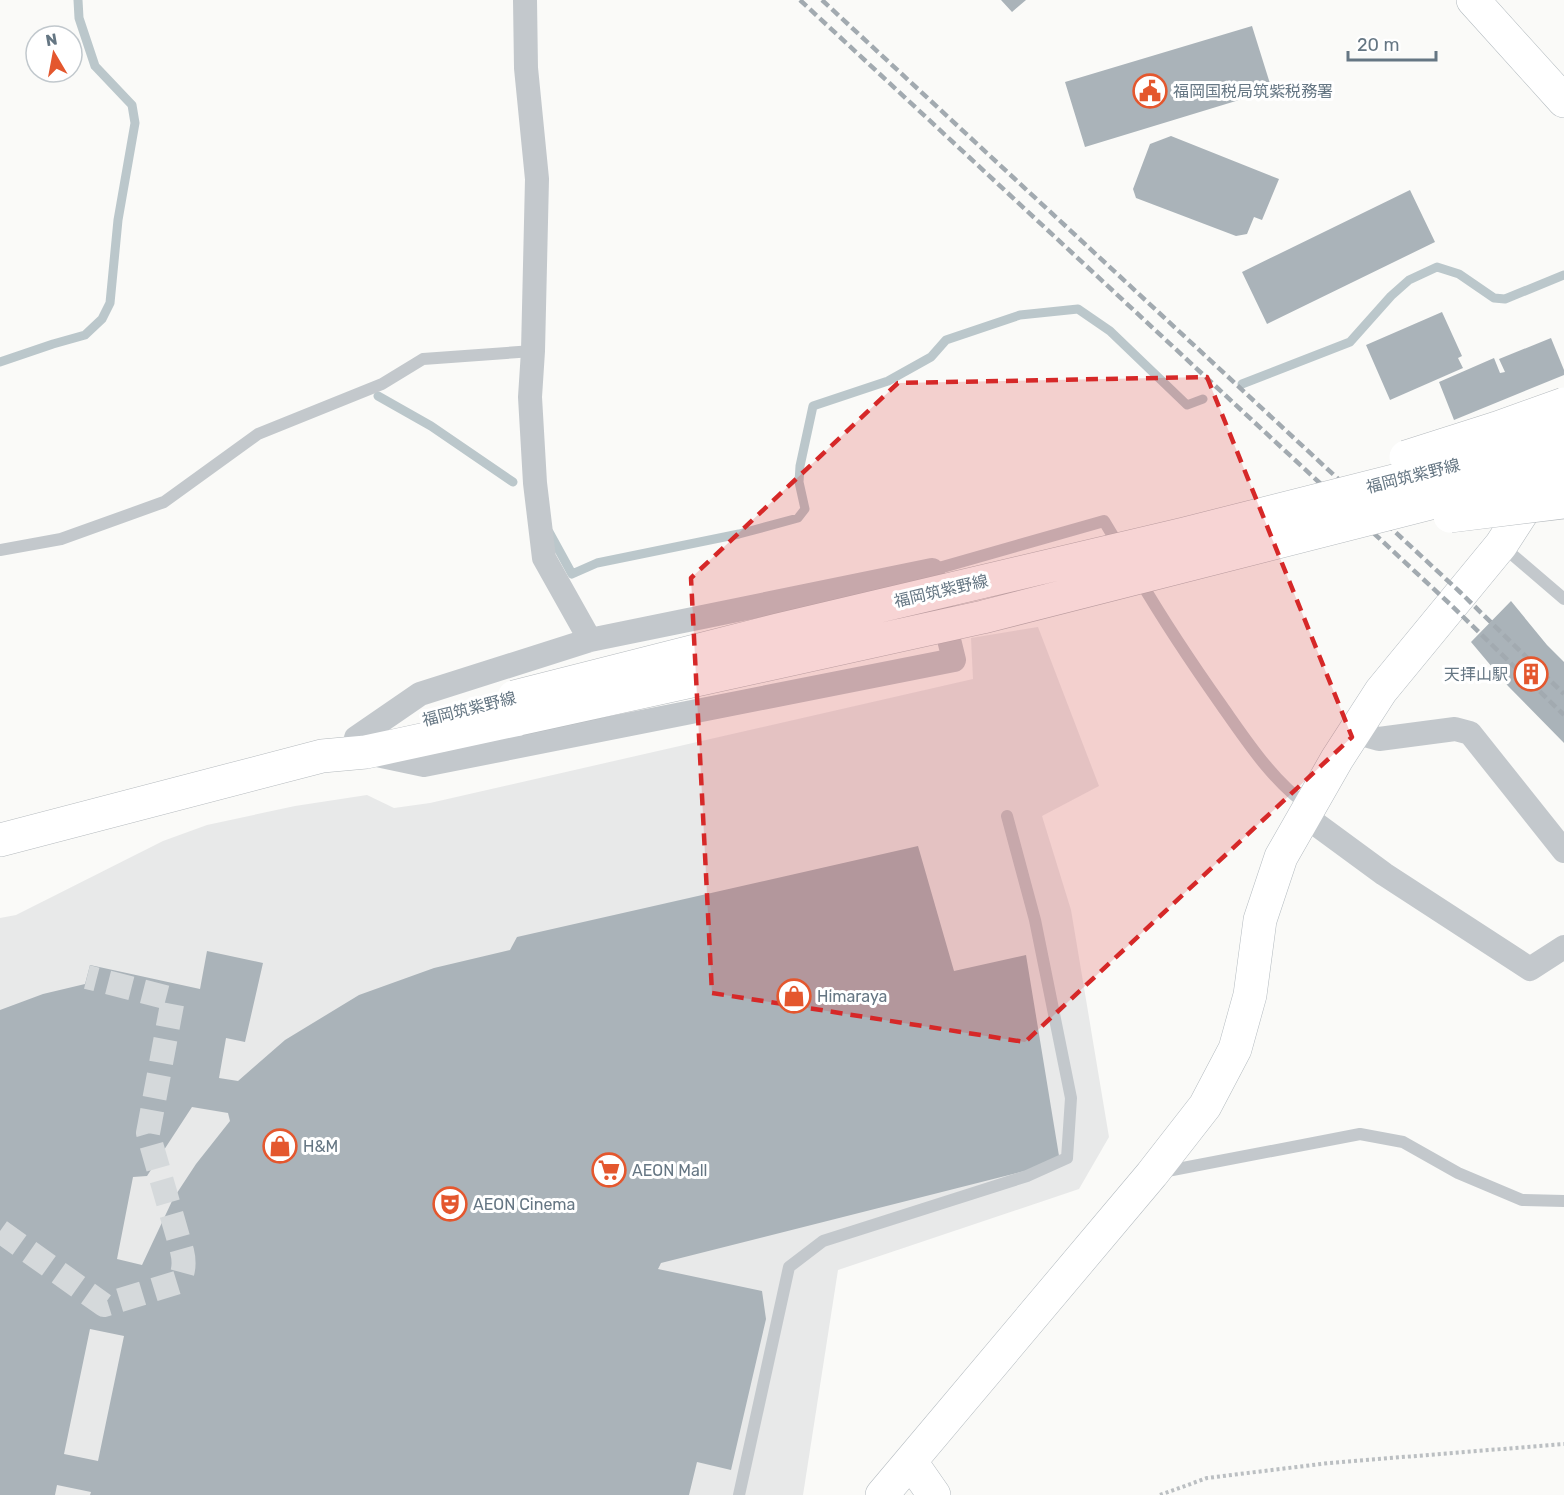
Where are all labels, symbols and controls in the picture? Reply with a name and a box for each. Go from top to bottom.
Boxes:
north arrow [24,24,84,84]
scale bar [1348,24,1436,62]
text: N [44,29,59,50]
text: 20 m [1357,34,1399,56]
public building icon: 福岡国税局筑紫税務署 [1132,73,1168,109]
place label: 福岡国税局筑紫税務署 [1173,82,1333,101]
street label: 福岡筑紫野線 [1364,455,1462,497]
street label: 福岡筑紫野線 [892,571,990,611]
building icon: 天拝山駅 [1513,656,1549,692]
place label: 天拝山駅 [1444,665,1508,684]
street label: 福岡筑紫野線 [420,688,518,730]
shop icon: Himaraya [776,978,812,1014]
place label: Himaraya [817,987,887,1006]
shop icon: H&M [262,1128,298,1164]
place label: H&M [303,1137,338,1156]
supermarket icon: AEON Mall [591,1152,627,1188]
place label: AEON Mall [632,1161,708,1180]
theatre icon: AEON Cinema [432,1186,468,1222]
place label: AEON Cinema [473,1195,575,1214]

